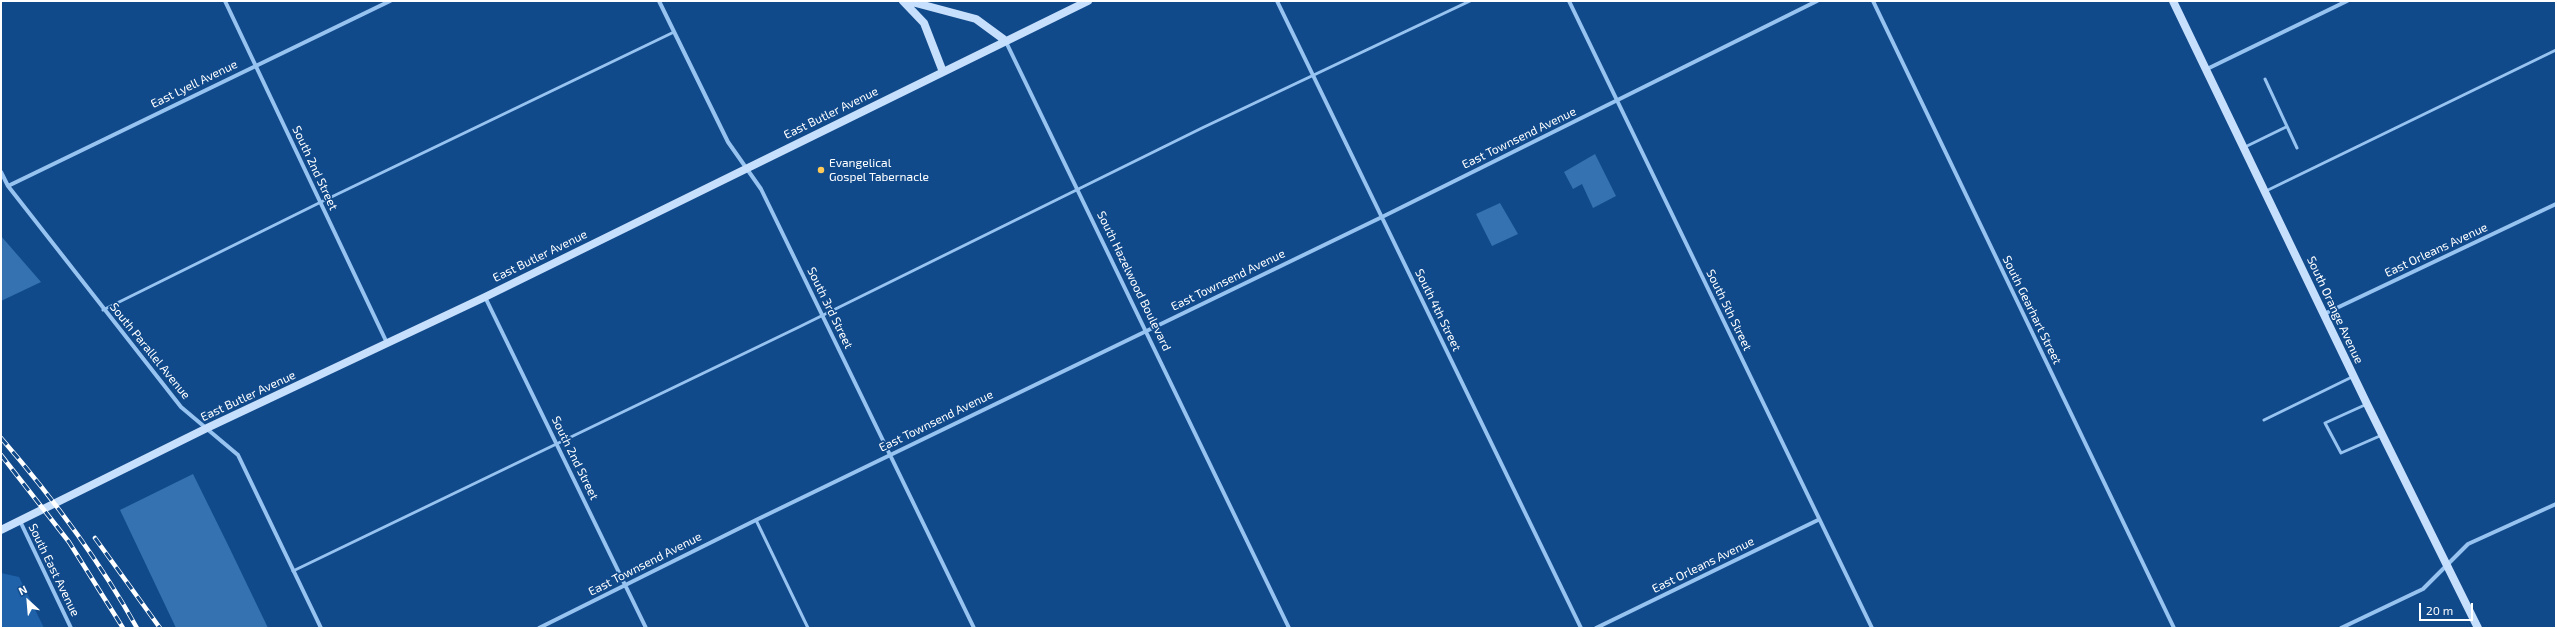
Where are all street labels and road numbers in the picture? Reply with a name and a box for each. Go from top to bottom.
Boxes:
street label: East Lyell Avenue [148,57,240,111]
street label: East Butler Avenue [781,84,881,142]
street label: East Townsend Avenue [1460,104,1578,172]
street label: South 2nd Street [289,124,341,212]
street label: South Hazelwood Boulevard [1094,209,1174,353]
street label: East Orleans Avenue [2382,220,2490,280]
street label: East Butler Avenue [490,227,590,285]
street label: East Townsend Avenue [1169,246,1287,314]
street label: South Gearhart Street [1999,253,2065,367]
street label: South Orange Avenue [2304,254,2366,366]
street label: South 3rd Street [804,265,856,351]
street label: South 4th Street [1412,267,1464,353]
street label: South 5th Street [1703,267,1755,353]
street label: South Parallel Avenue [107,300,193,402]
street label: East Butler Avenue [198,368,298,424]
street label: East Townsend Avenue [877,387,995,455]
street label: South 2nd Street [549,414,601,502]
street label: South East Avenue [25,521,83,619]
street label: East Townsend Avenue [586,529,704,599]
street label: East Orleans Avenue [1649,534,1757,596]

